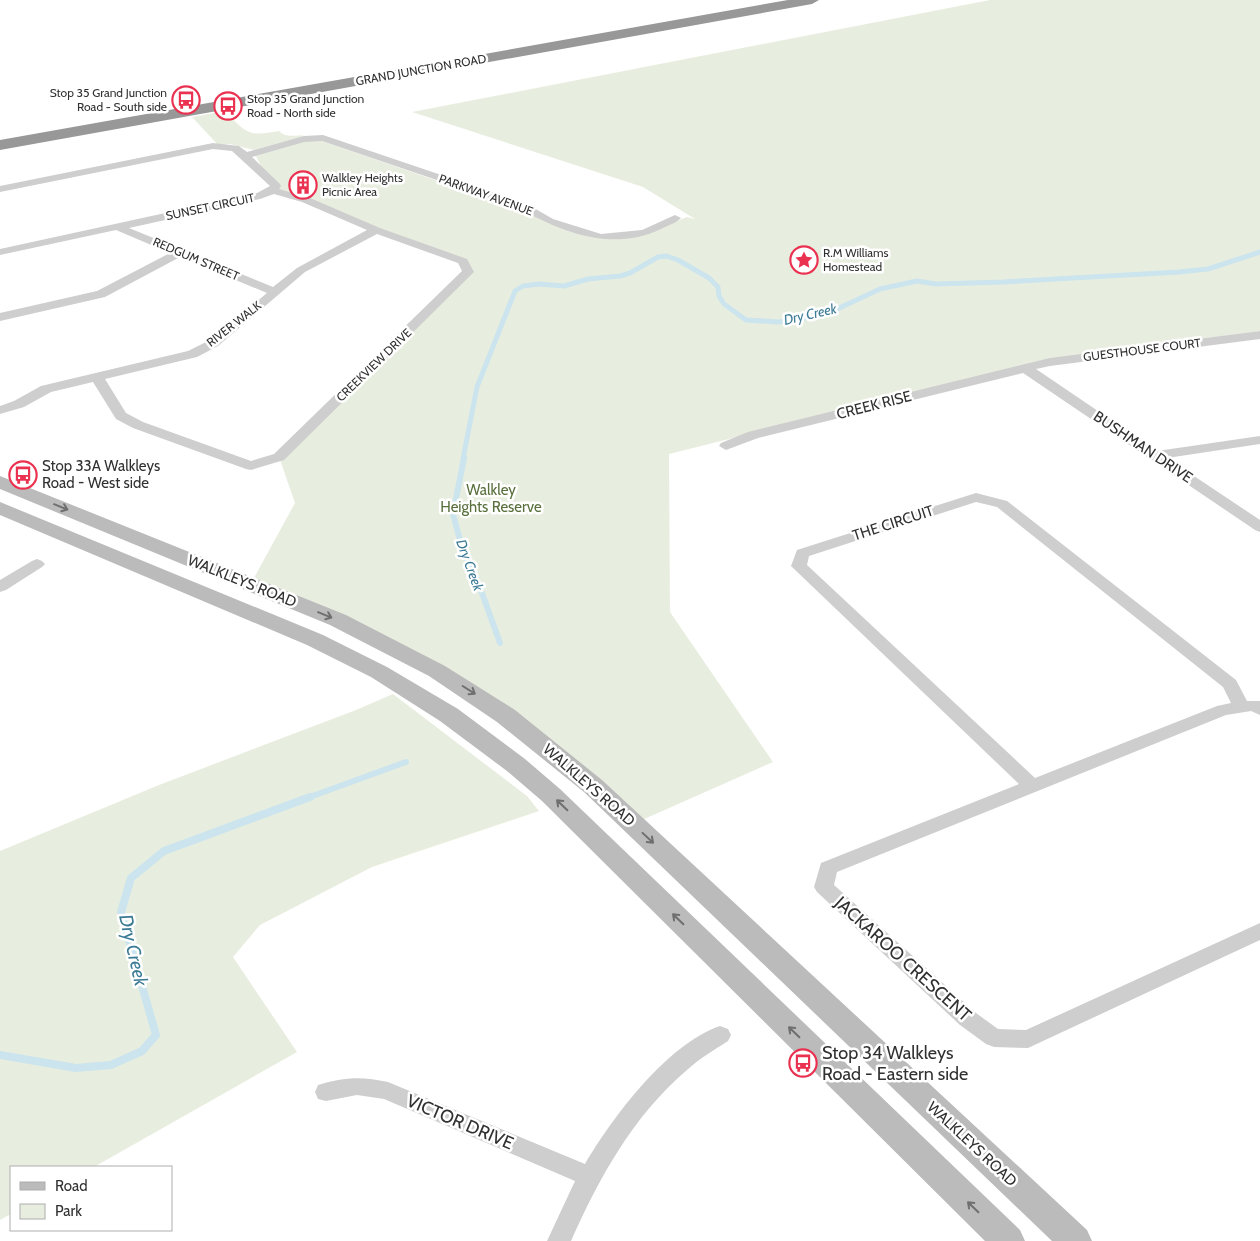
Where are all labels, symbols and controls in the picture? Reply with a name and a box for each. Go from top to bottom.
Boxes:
street label: GRAND JUNCTION ROAD [354,51,488,88]
place label: Stop 35 Grand Junction Road - South side [50,85,167,114]
bus stop icon: Stop 35 Grand Junction Road - South side [171,85,201,115]
bus stop icon: Stop 35 Grand Junction Road - North side [213,91,243,121]
place label: Stop 35 Grand Junction Road - North side [247,91,365,120]
building icon: Walkley Heights Picnic Area [288,170,318,200]
place label: Walkley Heights Picnic Area [322,170,403,199]
street label: PARKWAY AVENUE [437,170,536,219]
street label: SUNSET CIRCUIT [164,190,256,223]
street label: REDGUM STREET [151,234,242,284]
place icon: R.M Williams Homestead [789,245,819,275]
place label: R.M Williams Homestead [823,245,889,274]
street label: RIVER WALK [203,297,264,350]
water label: Dry Creek [782,299,839,329]
street label: CREEKVIEW DRIVE [333,325,415,404]
street label: GUESTHOUSE COURT [1082,335,1202,364]
street label: CREEK RISE [835,387,913,423]
street label: BUSHMAN DRIVE [1090,407,1196,487]
place label: Stop 33A Walkleys Road - West side [42,457,160,492]
bus stop icon: Stop 33A Walkleys Road - West side [8,460,38,490]
park label: Walkley Heights Reserve [440,481,542,516]
street label: THE CIRCUIT [850,501,936,545]
one-way arrow [53,503,68,512]
water label: Dry Creek [452,537,488,594]
street label: WALKLEYS ROAD [185,551,299,611]
one-way arrow [317,611,332,620]
one-way arrow [461,686,475,696]
street label: WALKLEYS ROAD [539,740,639,830]
one-way arrow [555,799,568,811]
one-way arrow [642,832,654,844]
street label: JACKAROO CRESCENT [829,891,976,1026]
water label: Dry Creek [114,912,153,989]
one-way arrow [672,913,684,925]
one-way arrow [788,1026,801,1038]
place label: Stop 34 Walkleys Road - Eastern side [822,1042,968,1085]
bus stop icon: Stop 34 Walkleys Road - Eastern side [788,1048,818,1078]
street label: VICTOR DRIVE [403,1090,517,1154]
street label: WALKLEYS ROAD [923,1098,1021,1190]
legend [10,1166,172,1231]
text: Road [55,1177,88,1195]
one-way arrow [967,1201,979,1213]
text: Park [55,1202,82,1220]

